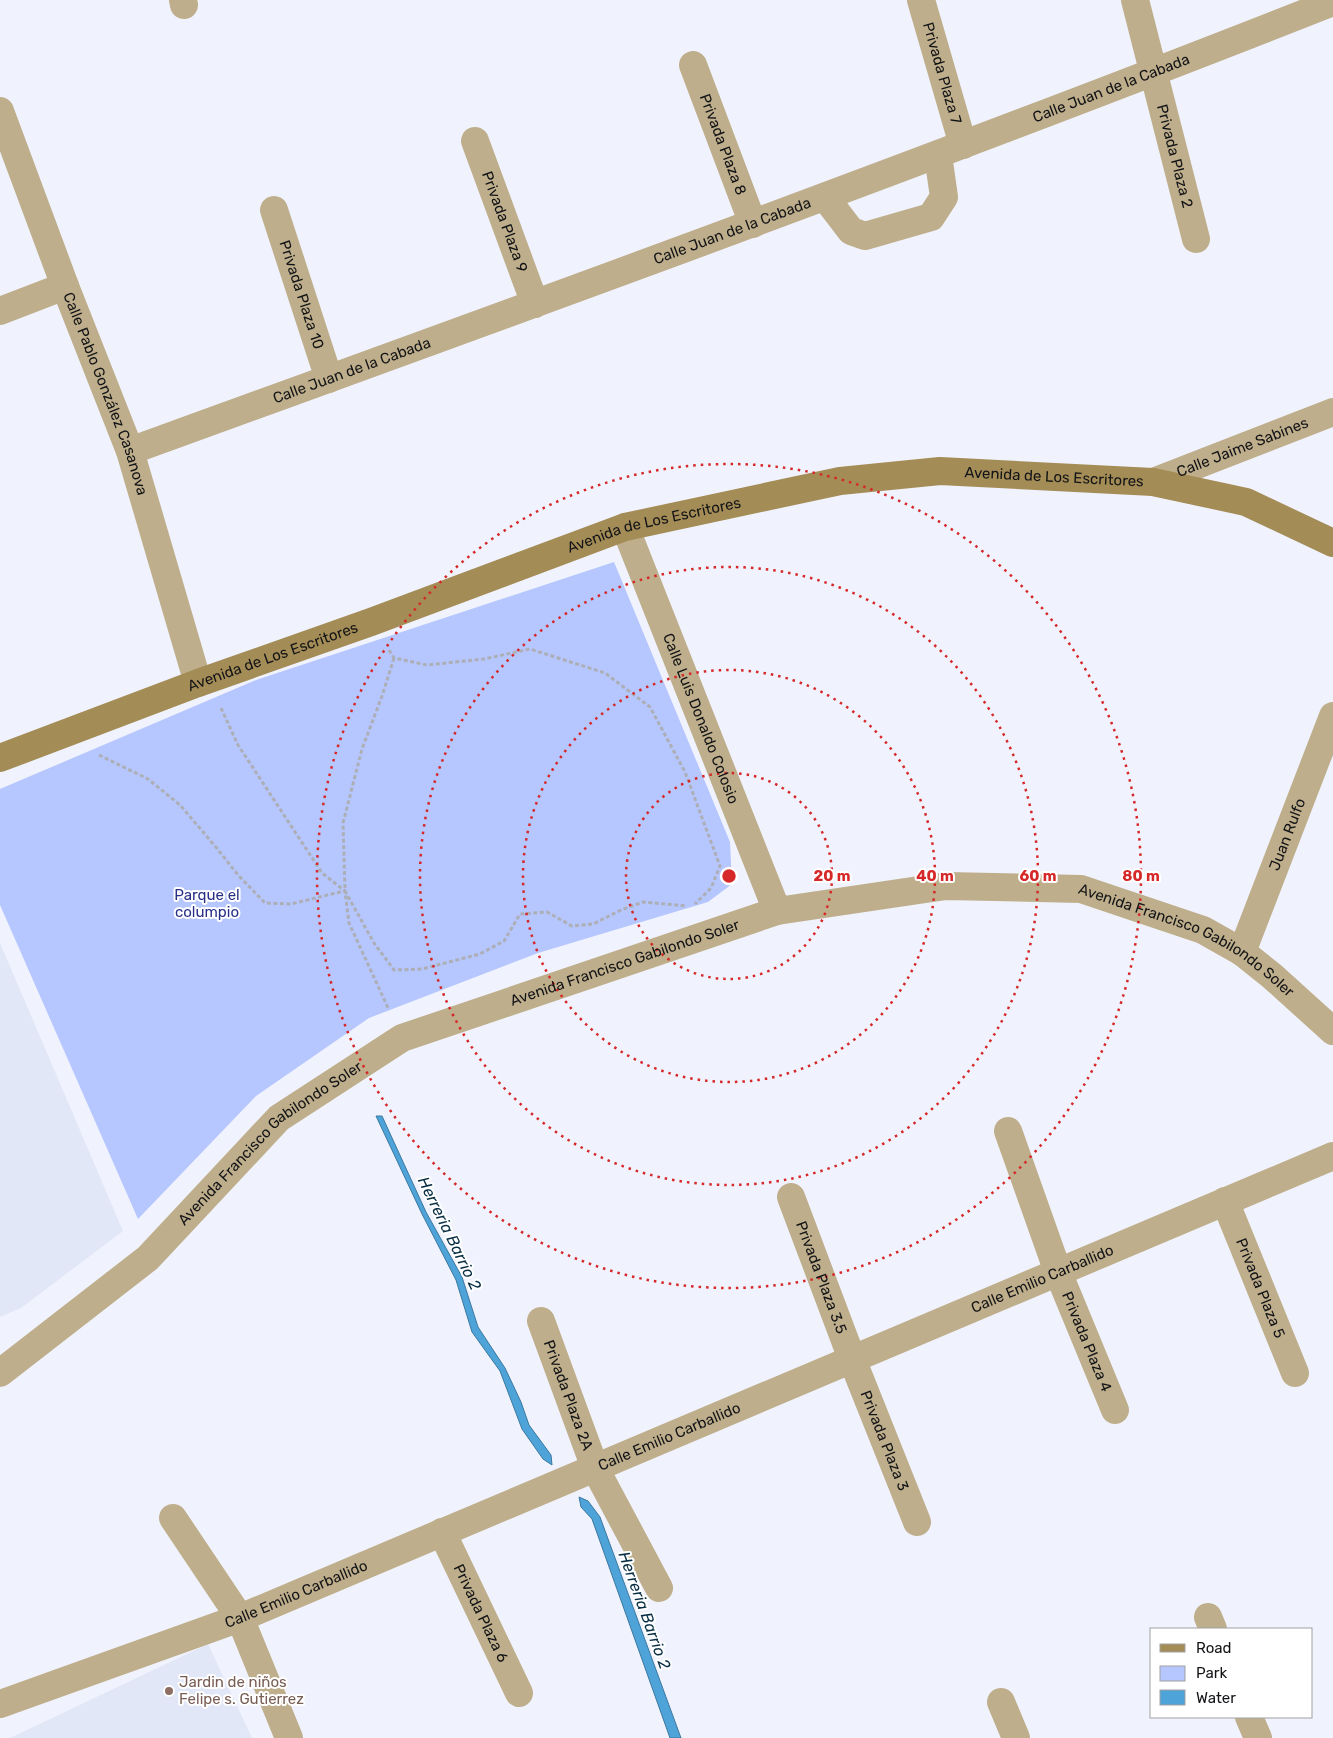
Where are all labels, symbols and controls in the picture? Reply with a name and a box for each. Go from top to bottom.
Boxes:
street label: Privada Plaza 7 [919,20,965,126]
street label: Calle Juan de la Cabada [1030,50,1192,126]
street label: Privada Plaza 8 [696,91,750,198]
street label: Privada Plaza 2 [1153,102,1197,210]
street label: Privada Plaza 9 [478,169,532,275]
street label: Calle Juan de la Cabada [651,194,813,268]
street label: Privada Plaza 10 [275,238,328,351]
street label: Calle Pablo González Casanova [59,290,152,497]
street label: Calle Juan de la Cabada [270,333,433,407]
street label: Calle Jaime Sabines [1174,413,1311,481]
street label: Avenida de Los Escritores [964,463,1145,491]
street label: Avenida de Los Escritores [565,493,743,557]
street label: Avenida de Los Escritores [185,618,361,695]
street label: Calle Luis Donaldo Colosio [659,631,743,806]
street label: Juan Rulfo [1265,796,1309,873]
centre of rings [720,867,738,885]
text: 20 m [814,867,850,885]
text: 40 m [916,867,954,885]
text: 60 m [1020,867,1056,885]
text: 80 m [1122,867,1160,885]
street label: Avenida Francisco Gabilondo Soler [1076,880,1298,1001]
park label: Parque el columpio [174,886,240,921]
street label: Avenida Francisco Gabilondo Soler [508,915,742,1010]
street label: Avenida Francisco Gabilondo Soler [174,1057,366,1229]
water label: Herreria Barrio 2 [414,1174,485,1293]
street label: Privada Plaza 3.5 [792,1219,851,1336]
street label: Privada Plaza 5 [1232,1235,1289,1341]
street label: Calle Emilio Carballido [968,1241,1116,1317]
street label: Privada Plaza 4 [1058,1289,1115,1394]
street label: Privada Plaza 2A [540,1337,597,1453]
street label: Privada Plaza 3 [856,1388,913,1493]
street label: Calle Emilio Carballido [595,1398,743,1475]
water label: Herreria Barrio 2 [614,1549,675,1672]
street label: Calle Emilio Carballido [222,1556,370,1632]
street label: Privada Plaza 6 [450,1561,512,1665]
legend [1150,1628,1313,1718]
text: Road [1196,1639,1232,1657]
text: Park [1196,1664,1227,1682]
place label: Jardin de niños Felipe s. Gutierrez [179,1673,304,1708]
marker: Jardin de niños Felipe s. Gutierrez [163,1685,175,1697]
text: Water [1196,1689,1236,1707]

